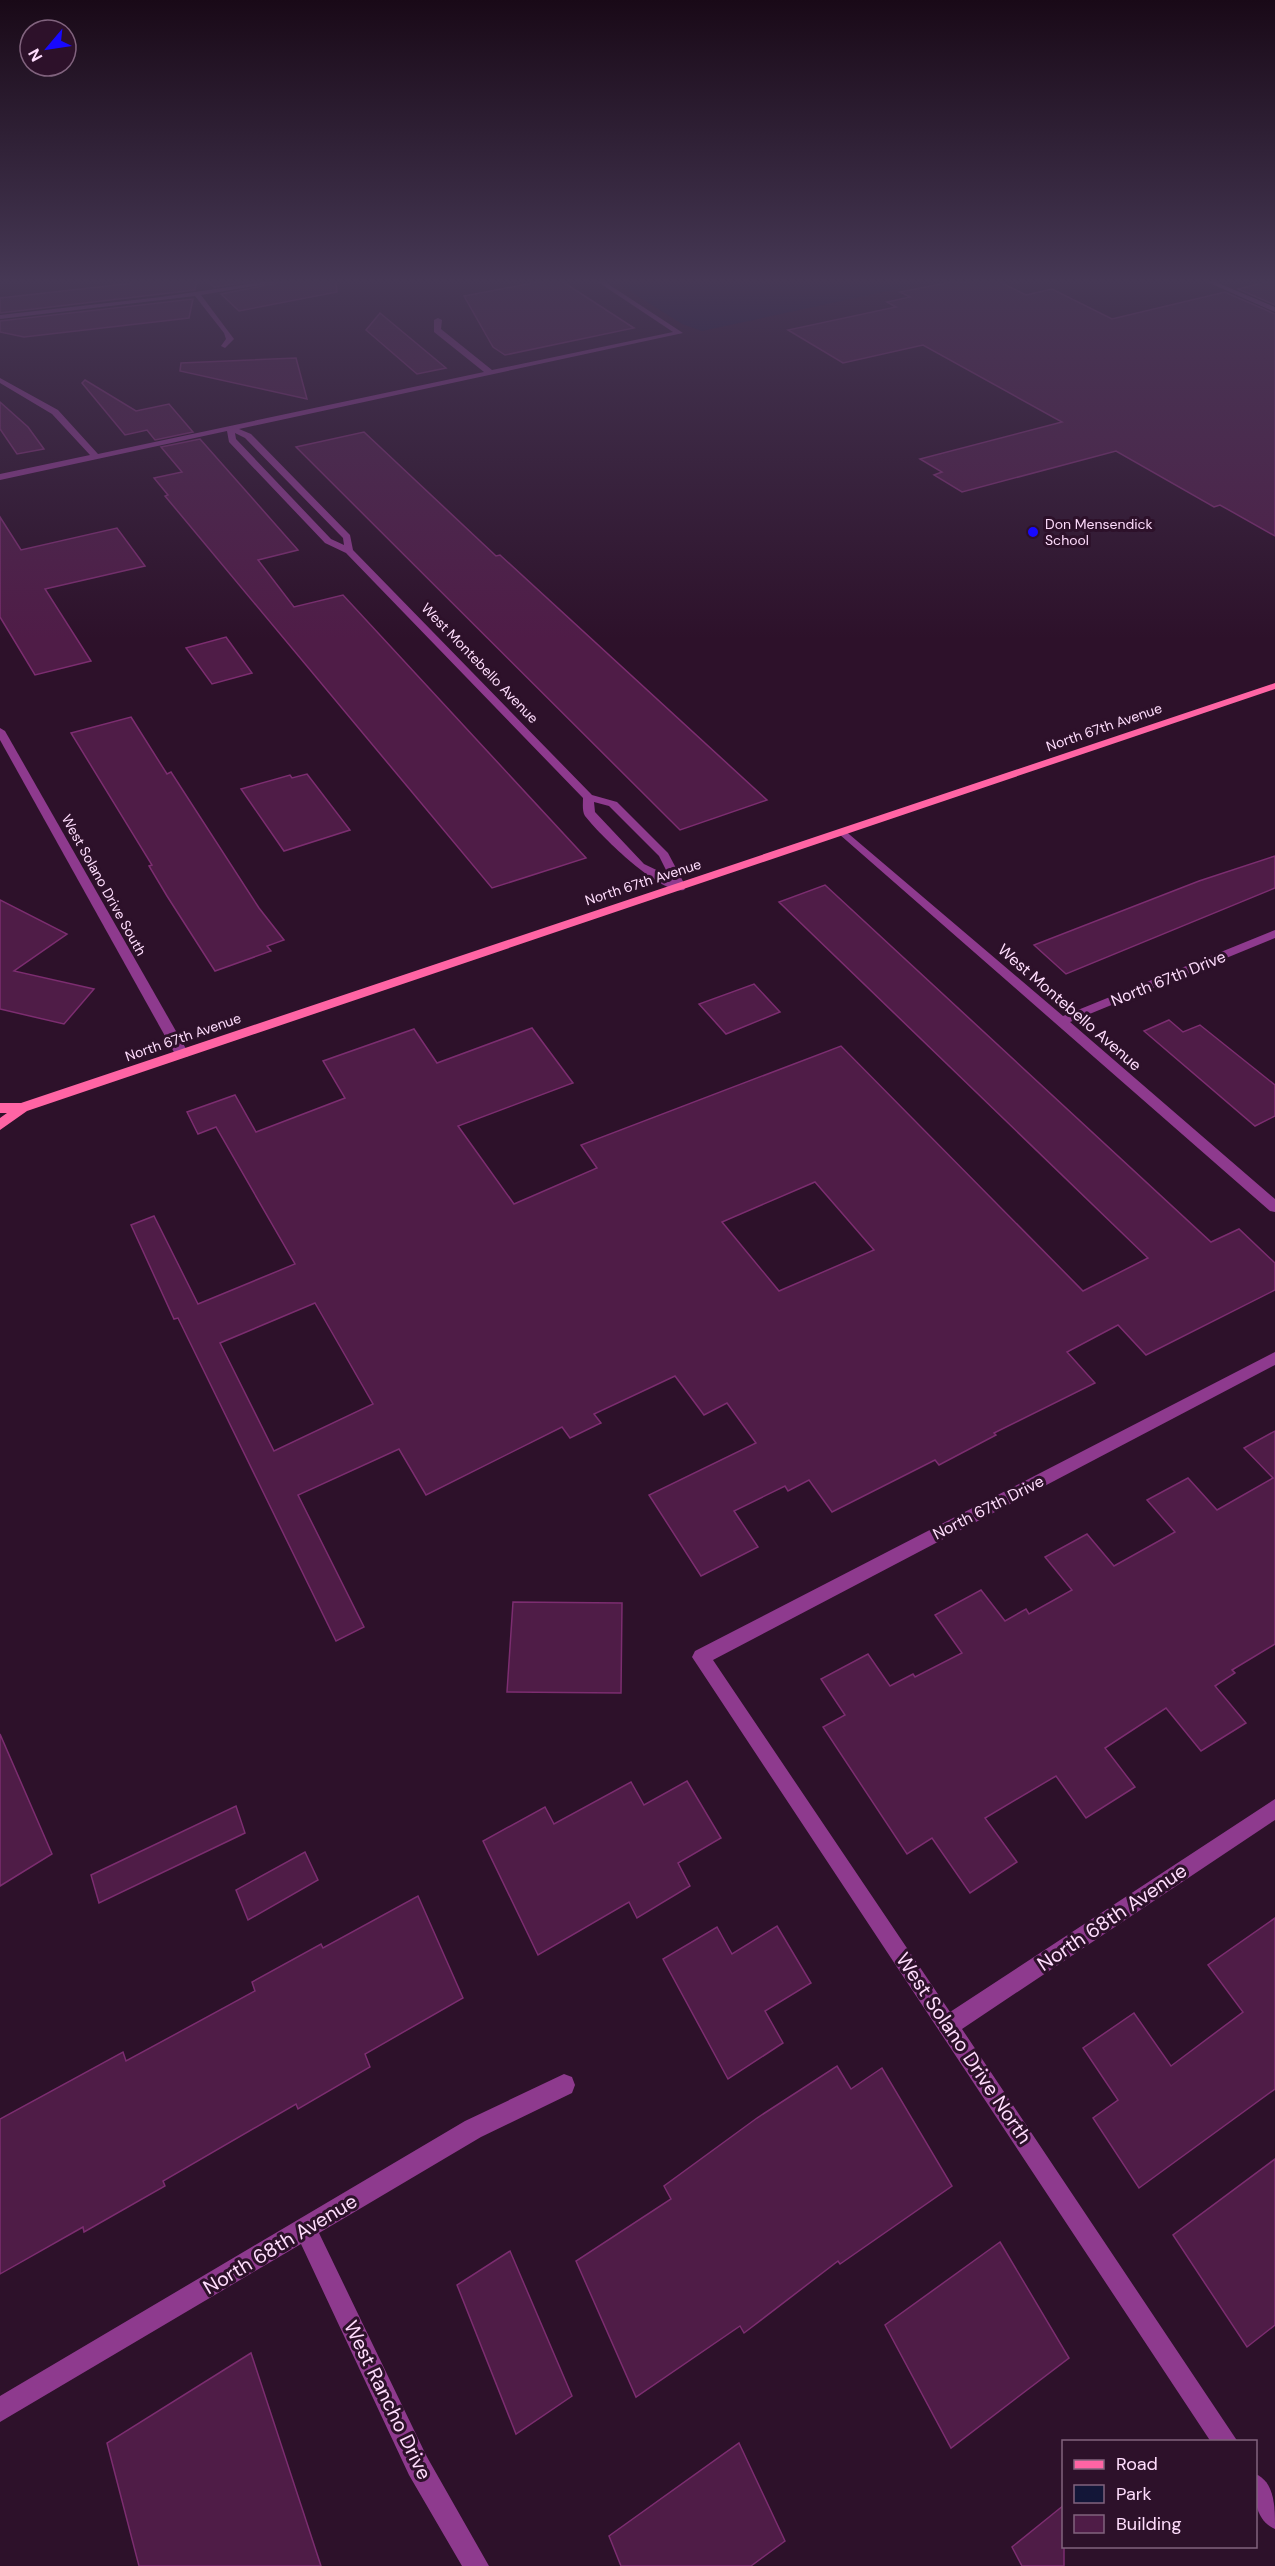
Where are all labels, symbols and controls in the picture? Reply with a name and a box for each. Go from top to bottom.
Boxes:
north arrow [18,18,78,78]
text: N [23,45,47,65]
place label: Don Mensendick School [1045,515,1153,549]
marker: Don Mensendick School [1026,525,1040,539]
street label: West Montebello Avenue [418,599,542,727]
street label: North 67th Avenue [1044,699,1164,755]
street label: West Solano Drive South [58,811,150,959]
street label: North 67th Avenue [583,855,703,909]
street label: West Montebello Avenue [994,939,1146,1076]
street label: North 67th Drive [1108,946,1229,1011]
street label: North 67th Avenue [123,1009,243,1065]
street label: North 67th Drive [929,1470,1047,1544]
street label: North 68th Avenue [1032,1857,1192,1977]
street label: West Solano Drive North [890,1947,1038,2149]
street label: North 68th Avenue [198,2188,362,2300]
street label: West Rancho Drive [338,2316,438,2484]
legend [1062,2440,1257,2548]
text: Road [1116,2452,1158,2476]
text: Park [1116,2482,1152,2506]
text: Building [1116,2512,1181,2536]

